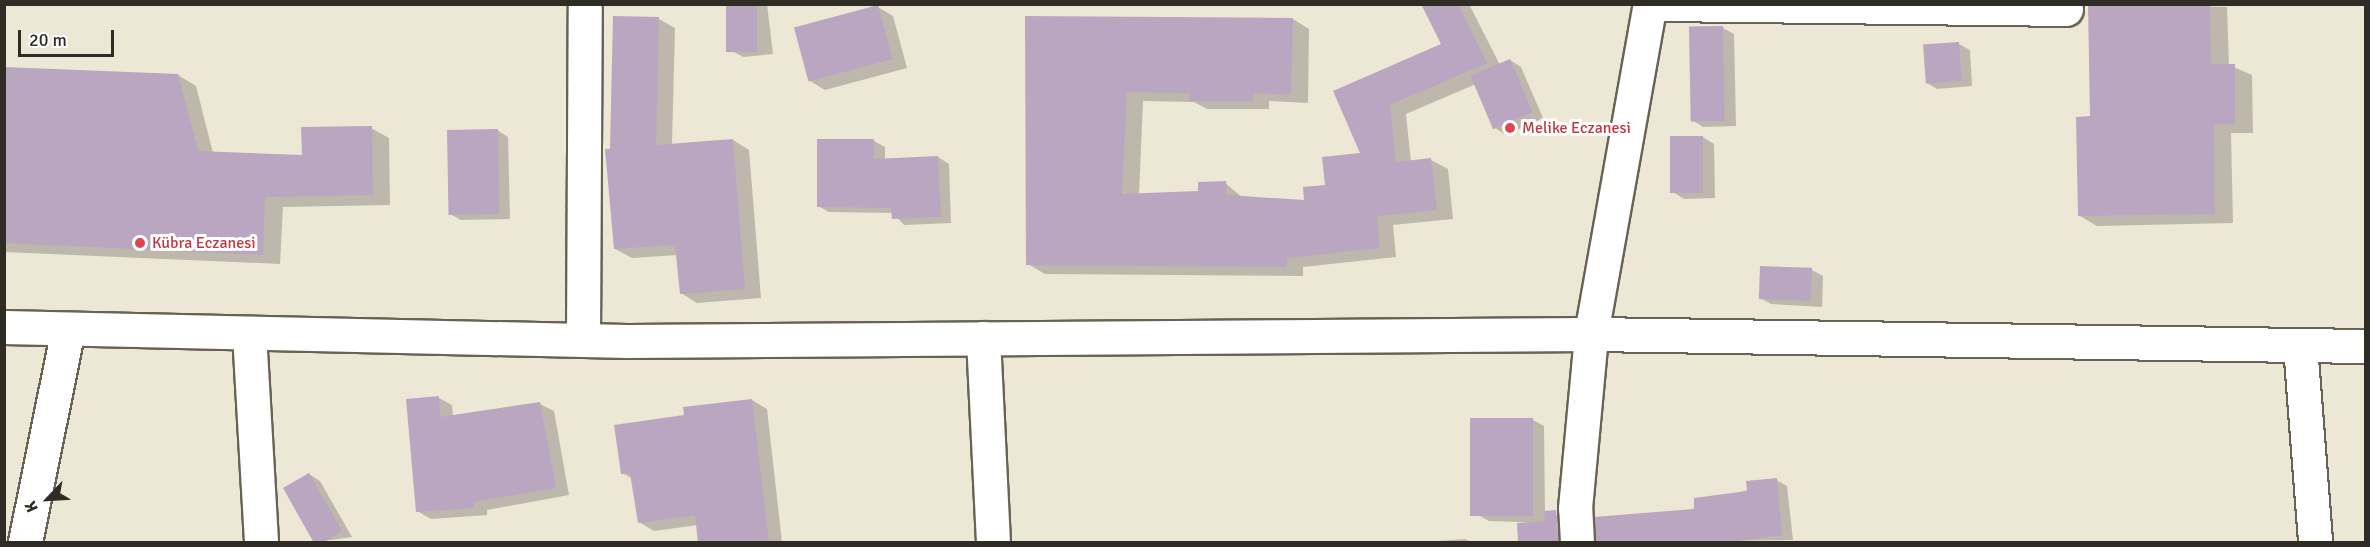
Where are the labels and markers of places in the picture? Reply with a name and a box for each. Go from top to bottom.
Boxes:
place label: Melike Eczanesi [1522,118,1631,138]
marker: Melike Eczanesi [1503,121,1517,135]
place label: Kübra Eczanesi [152,233,256,253]
marker: Kübra Eczanesi [133,236,147,250]

